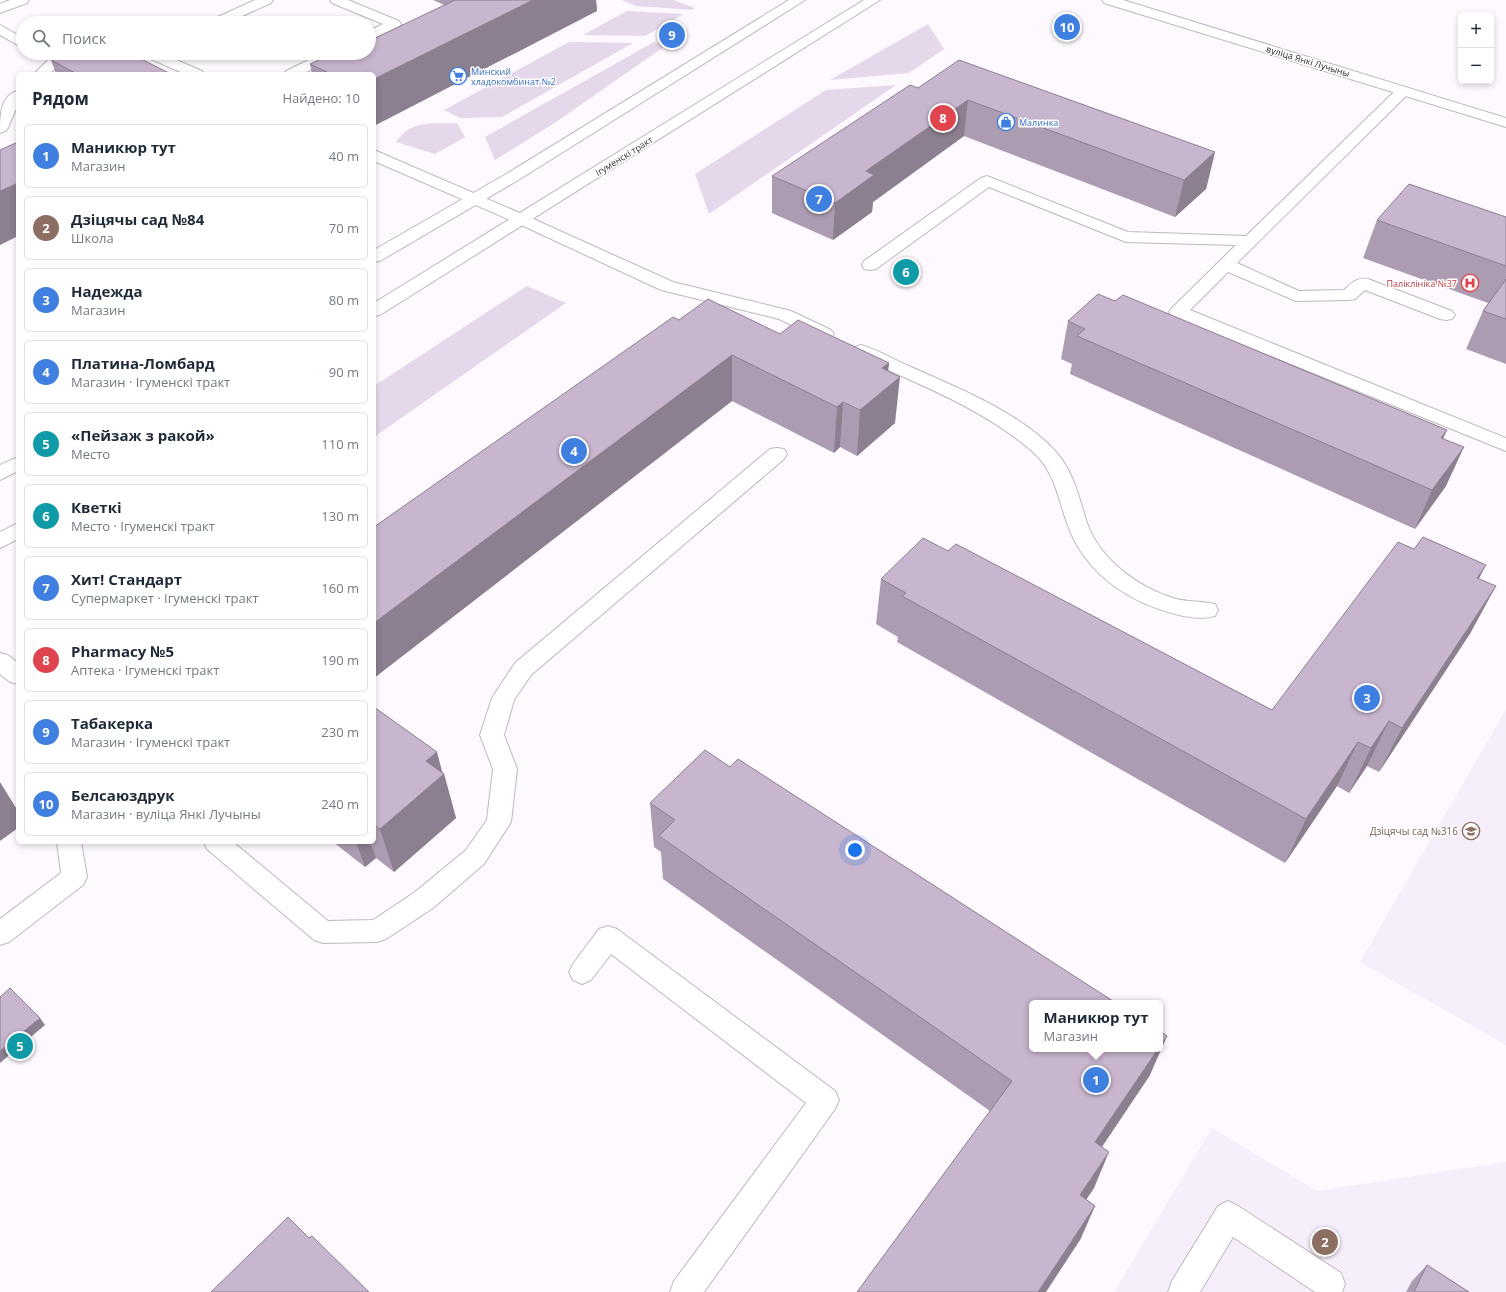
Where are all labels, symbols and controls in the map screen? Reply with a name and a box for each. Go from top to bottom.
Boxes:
pin: 10 [1054,12,1080,42]
map controls [1458,12,1494,84]
button: + [1458,12,1494,48]
search box [16,16,376,60]
pin: 9 [659,20,685,50]
icon: search [30,27,52,49]
text: Поиск [62,28,106,48]
street label: вуліца Янкі Лучыны [1265,42,1351,80]
button: − [1458,48,1494,84]
place label: Минский хладокомбинат №2 [471,65,556,88]
supermarket icon: Минский хладокомбинат №2 [448,66,468,86]
text: Рядом [32,87,89,110]
text: Найдено: 10 [282,89,360,107]
pin: 8 [930,103,956,133]
shop icon: Малинка [996,112,1016,132]
place label: Малинка [1019,116,1058,129]
street label: Ігуменскі тракт [593,133,656,179]
text: Маникюр тут [71,137,176,157]
text: 1 [42,147,50,165]
text: 40 m [329,147,359,165]
text: Магазин [71,157,126,175]
pin: 7 [806,184,832,214]
text: Дзіцячы сад №84 [71,209,204,229]
text: 2 [42,219,50,237]
text: 70 m [329,219,359,237]
text: Школа [71,229,114,247]
pin: 6 [893,257,919,287]
hospital icon: Паліклініка №37 [1460,273,1480,293]
place label: Паліклініка №37 [1387,277,1457,290]
text: Надежда [71,281,142,301]
text: 3 [42,291,50,309]
text: 80 m [329,291,359,309]
text: Магазин [71,301,126,319]
text: Платина-Ломбард [71,353,215,373]
text: 4 [42,363,50,381]
text: 90 m [329,363,359,381]
text: Магазин · Ігуменскі тракт [71,373,230,391]
text: «Пейзаж з ракой» [71,425,215,445]
text: 5 [42,435,50,453]
text: 110 m [321,435,359,453]
pin: 4 [561,436,587,466]
text: Место [71,445,110,463]
text: Кветкі [71,497,122,517]
text: 6 [42,507,50,525]
text: 130 m [321,507,359,525]
text: Место · Ігуменскі тракт [71,517,215,535]
text: Хит! Стандарт [71,569,182,589]
text: 7 [42,579,50,597]
text: 160 m [321,579,359,597]
text: Супермаркет · Ігуменскі тракт [71,589,259,607]
text: Pharmacy №5 [71,641,174,661]
text: 8 [42,651,50,669]
text: 190 m [321,651,359,669]
text: Аптека · Ігуменскі тракт [71,661,219,679]
pin: 3 [1354,683,1380,713]
text: Табакерка [71,713,153,733]
text: 9 [42,723,50,741]
text: 230 m [321,723,359,741]
text: Магазин · Ігуменскі тракт [71,733,230,751]
text: Белсаюздрук [71,785,175,805]
text: 10 [39,795,53,813]
text: 240 m [321,795,359,813]
text: Магазин · вуліца Янкі Лучыны [71,805,261,823]
school or university icon: Дзіцячы сад №316 [1461,821,1481,841]
place label: Дзіцячы сад №316 [1370,824,1458,838]
your location [845,840,865,860]
popup [1029,1000,1163,1052]
text: Маникюр тут [1044,1007,1148,1027]
text: Магазин [1044,1027,1098,1045]
pin: 5 [7,1031,33,1061]
pin: 1 [1083,1065,1109,1095]
pin: 2 [1312,1227,1338,1257]

